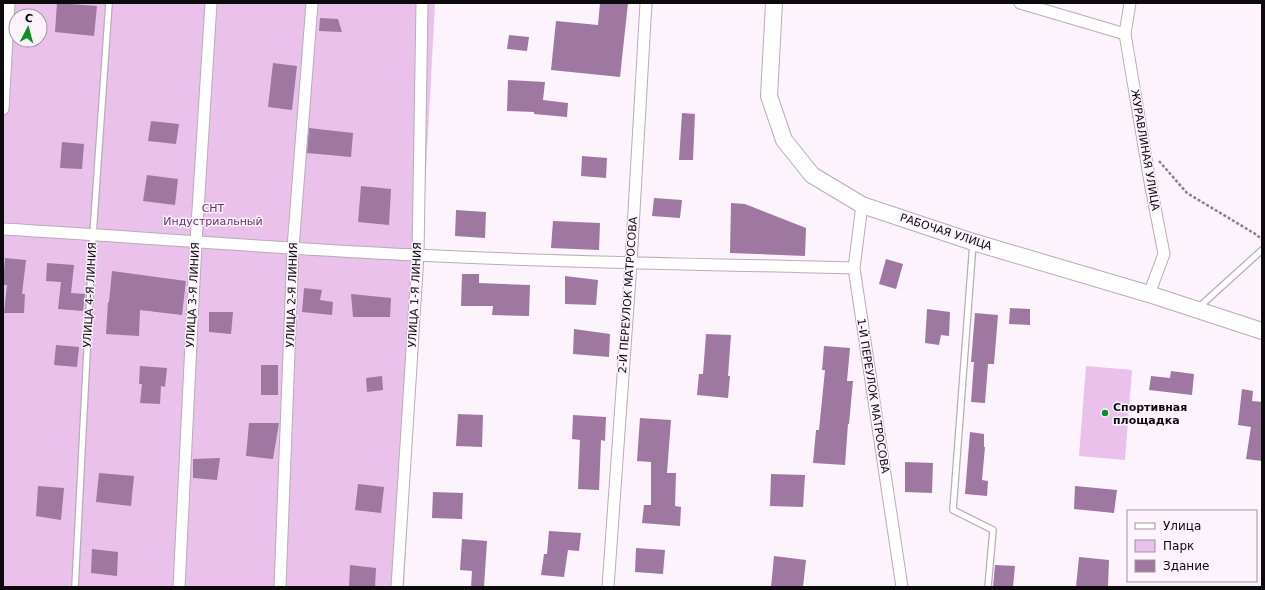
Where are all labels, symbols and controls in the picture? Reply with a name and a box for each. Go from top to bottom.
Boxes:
north arrow [8,8,48,48]
text: С [24,12,34,25]
street label: ЖУРАВЛИНАЯ УЛИЦА [1128,88,1162,212]
park label: СНТ Индустриальный [163,202,263,228]
street label: РАБОЧАЯ УЛИЦА [898,211,994,253]
street label: 2-Й ПЕРЕУЛОК МАТРОСОВА [616,216,640,374]
street label: УЛИЦА 4-Я ЛИНИЯ [81,242,99,348]
street label: УЛИЦА 3-Я ЛИНИЯ [184,242,202,348]
street label: УЛИЦА 2-Я ЛИНИЯ [284,242,300,348]
street label: УЛИЦА 1-Я ЛИНИЯ [406,242,424,348]
street label: 1-Й ПЕРЕУЛОК МАТРОСОВА [854,318,892,475]
place label: Спортивная площадка [1113,401,1187,427]
marker: Спортивная площадка [1100,408,1110,418]
legend [1127,510,1257,582]
text: Улица [1163,519,1201,533]
text: Парк [1163,539,1194,553]
text: Здание [1163,559,1209,573]

